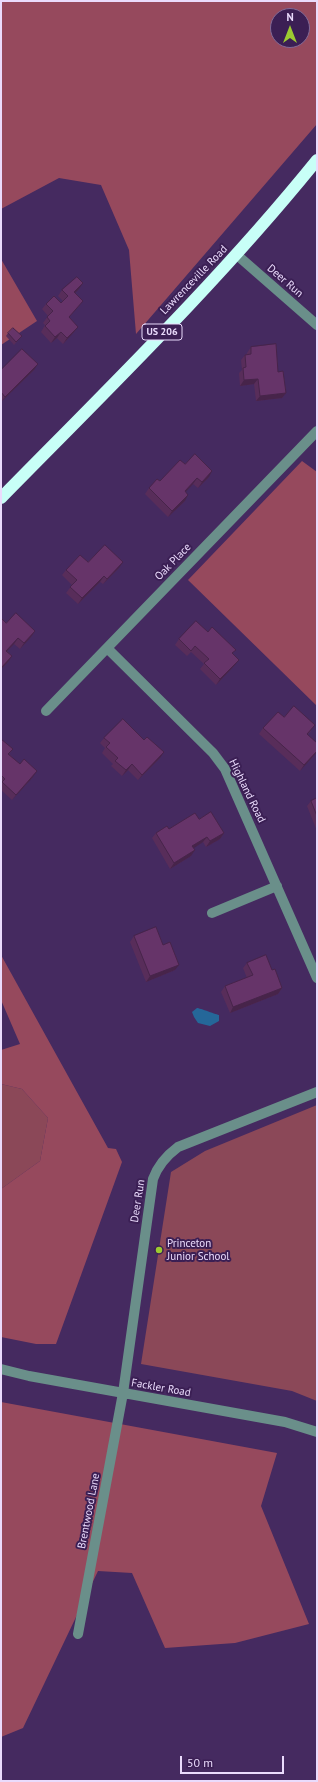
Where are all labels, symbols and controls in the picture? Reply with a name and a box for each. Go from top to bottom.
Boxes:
north arrow [270,8,310,48]
text: N [286,10,294,24]
street label: Lawrenceville Road [158,243,230,317]
street label: Deer Run [264,262,306,300]
road number: US 206 [142,324,182,340]
street label: Oak Place [152,541,194,583]
street label: Highland Road [226,757,268,825]
street label: Deer Run [128,1179,148,1223]
place label: Princeton Junior School [167,1237,229,1263]
marker: Princeton Junior School [154,1245,164,1255]
street label: Fackler Road [130,1376,192,1400]
street label: Brentwood Lane [75,1472,103,1550]
scale bar [182,1748,286,1774]
text: 50 m [187,1755,213,1770]

